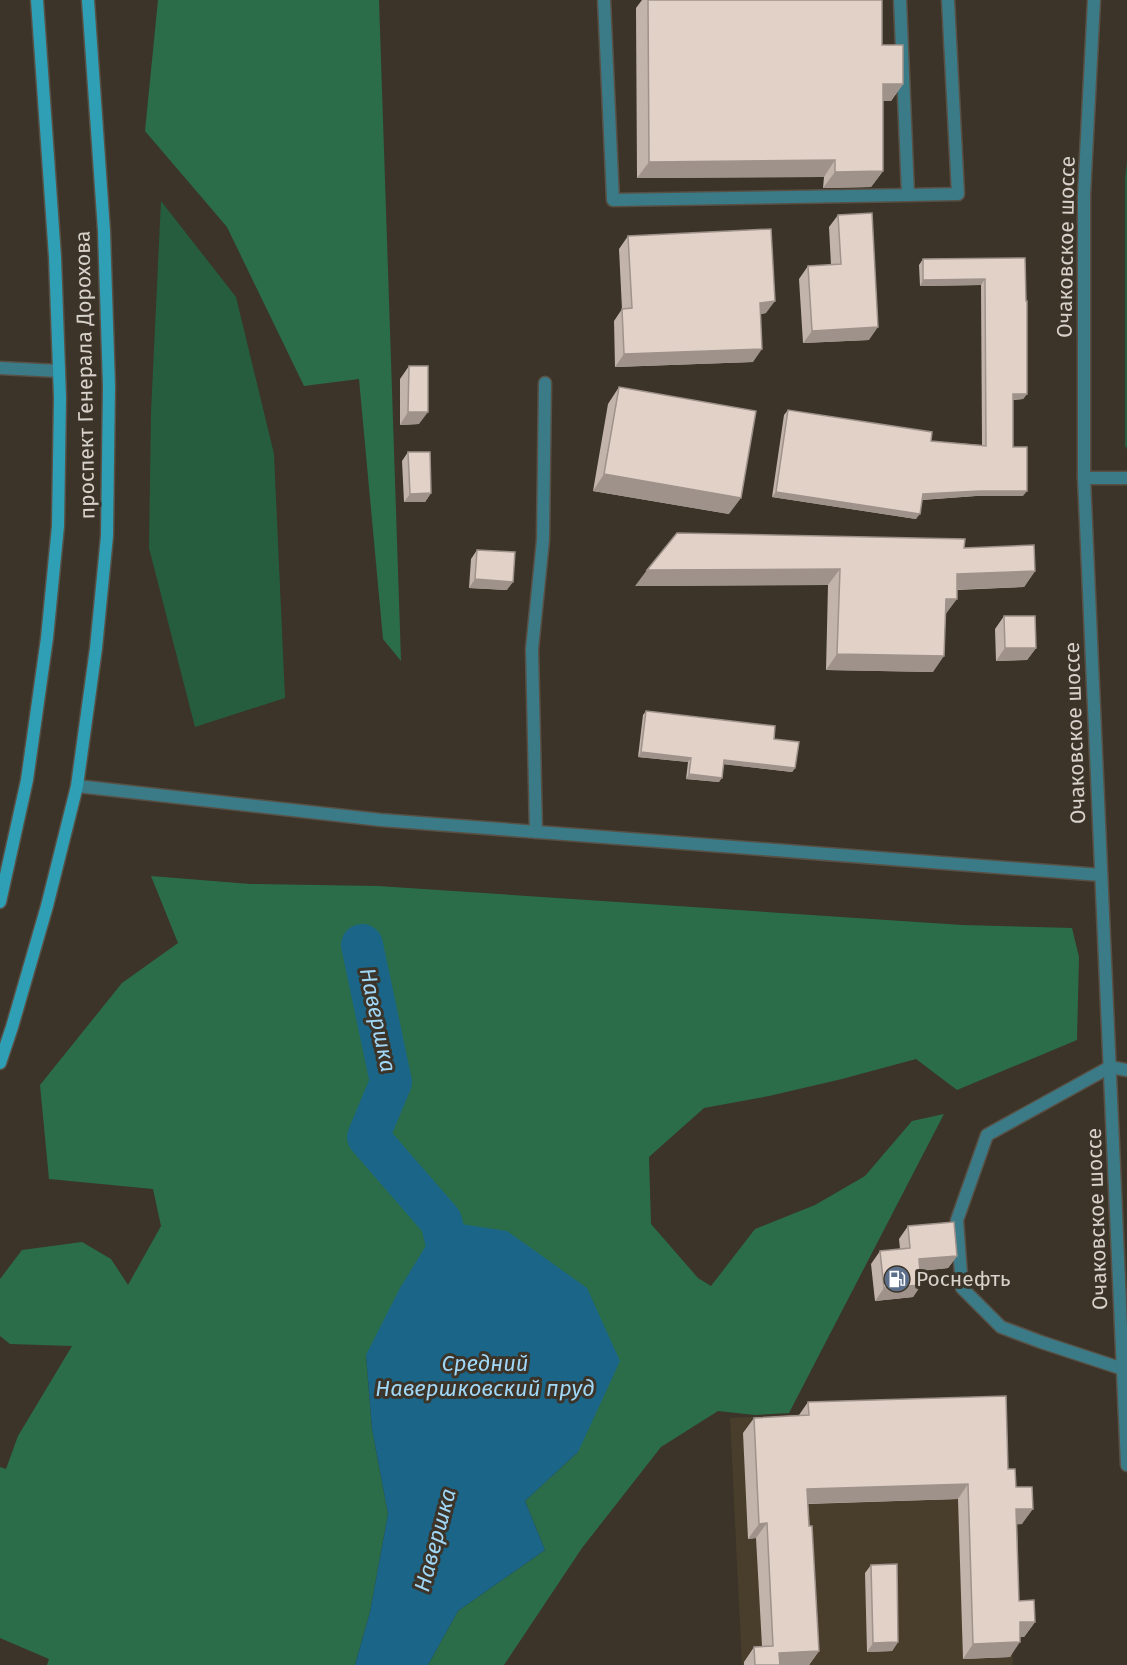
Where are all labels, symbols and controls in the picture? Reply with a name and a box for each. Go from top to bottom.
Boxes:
street label: Очаковское шоссе [1051,156,1081,338]
street label: проспект Генерала Дорохова [69,230,101,520]
street label: Очаковское шоссе [1059,642,1091,824]
water label: Навершка [354,965,402,1075]
street label: Очаковское шоссе [1081,1128,1113,1310]
fuel station icon: Роснефть [882,1264,912,1294]
place label: Роснефть [916,1266,1011,1292]
water label: Средний Навершковский пруд [375,1350,595,1402]
water label: Навершка [408,1485,462,1595]

